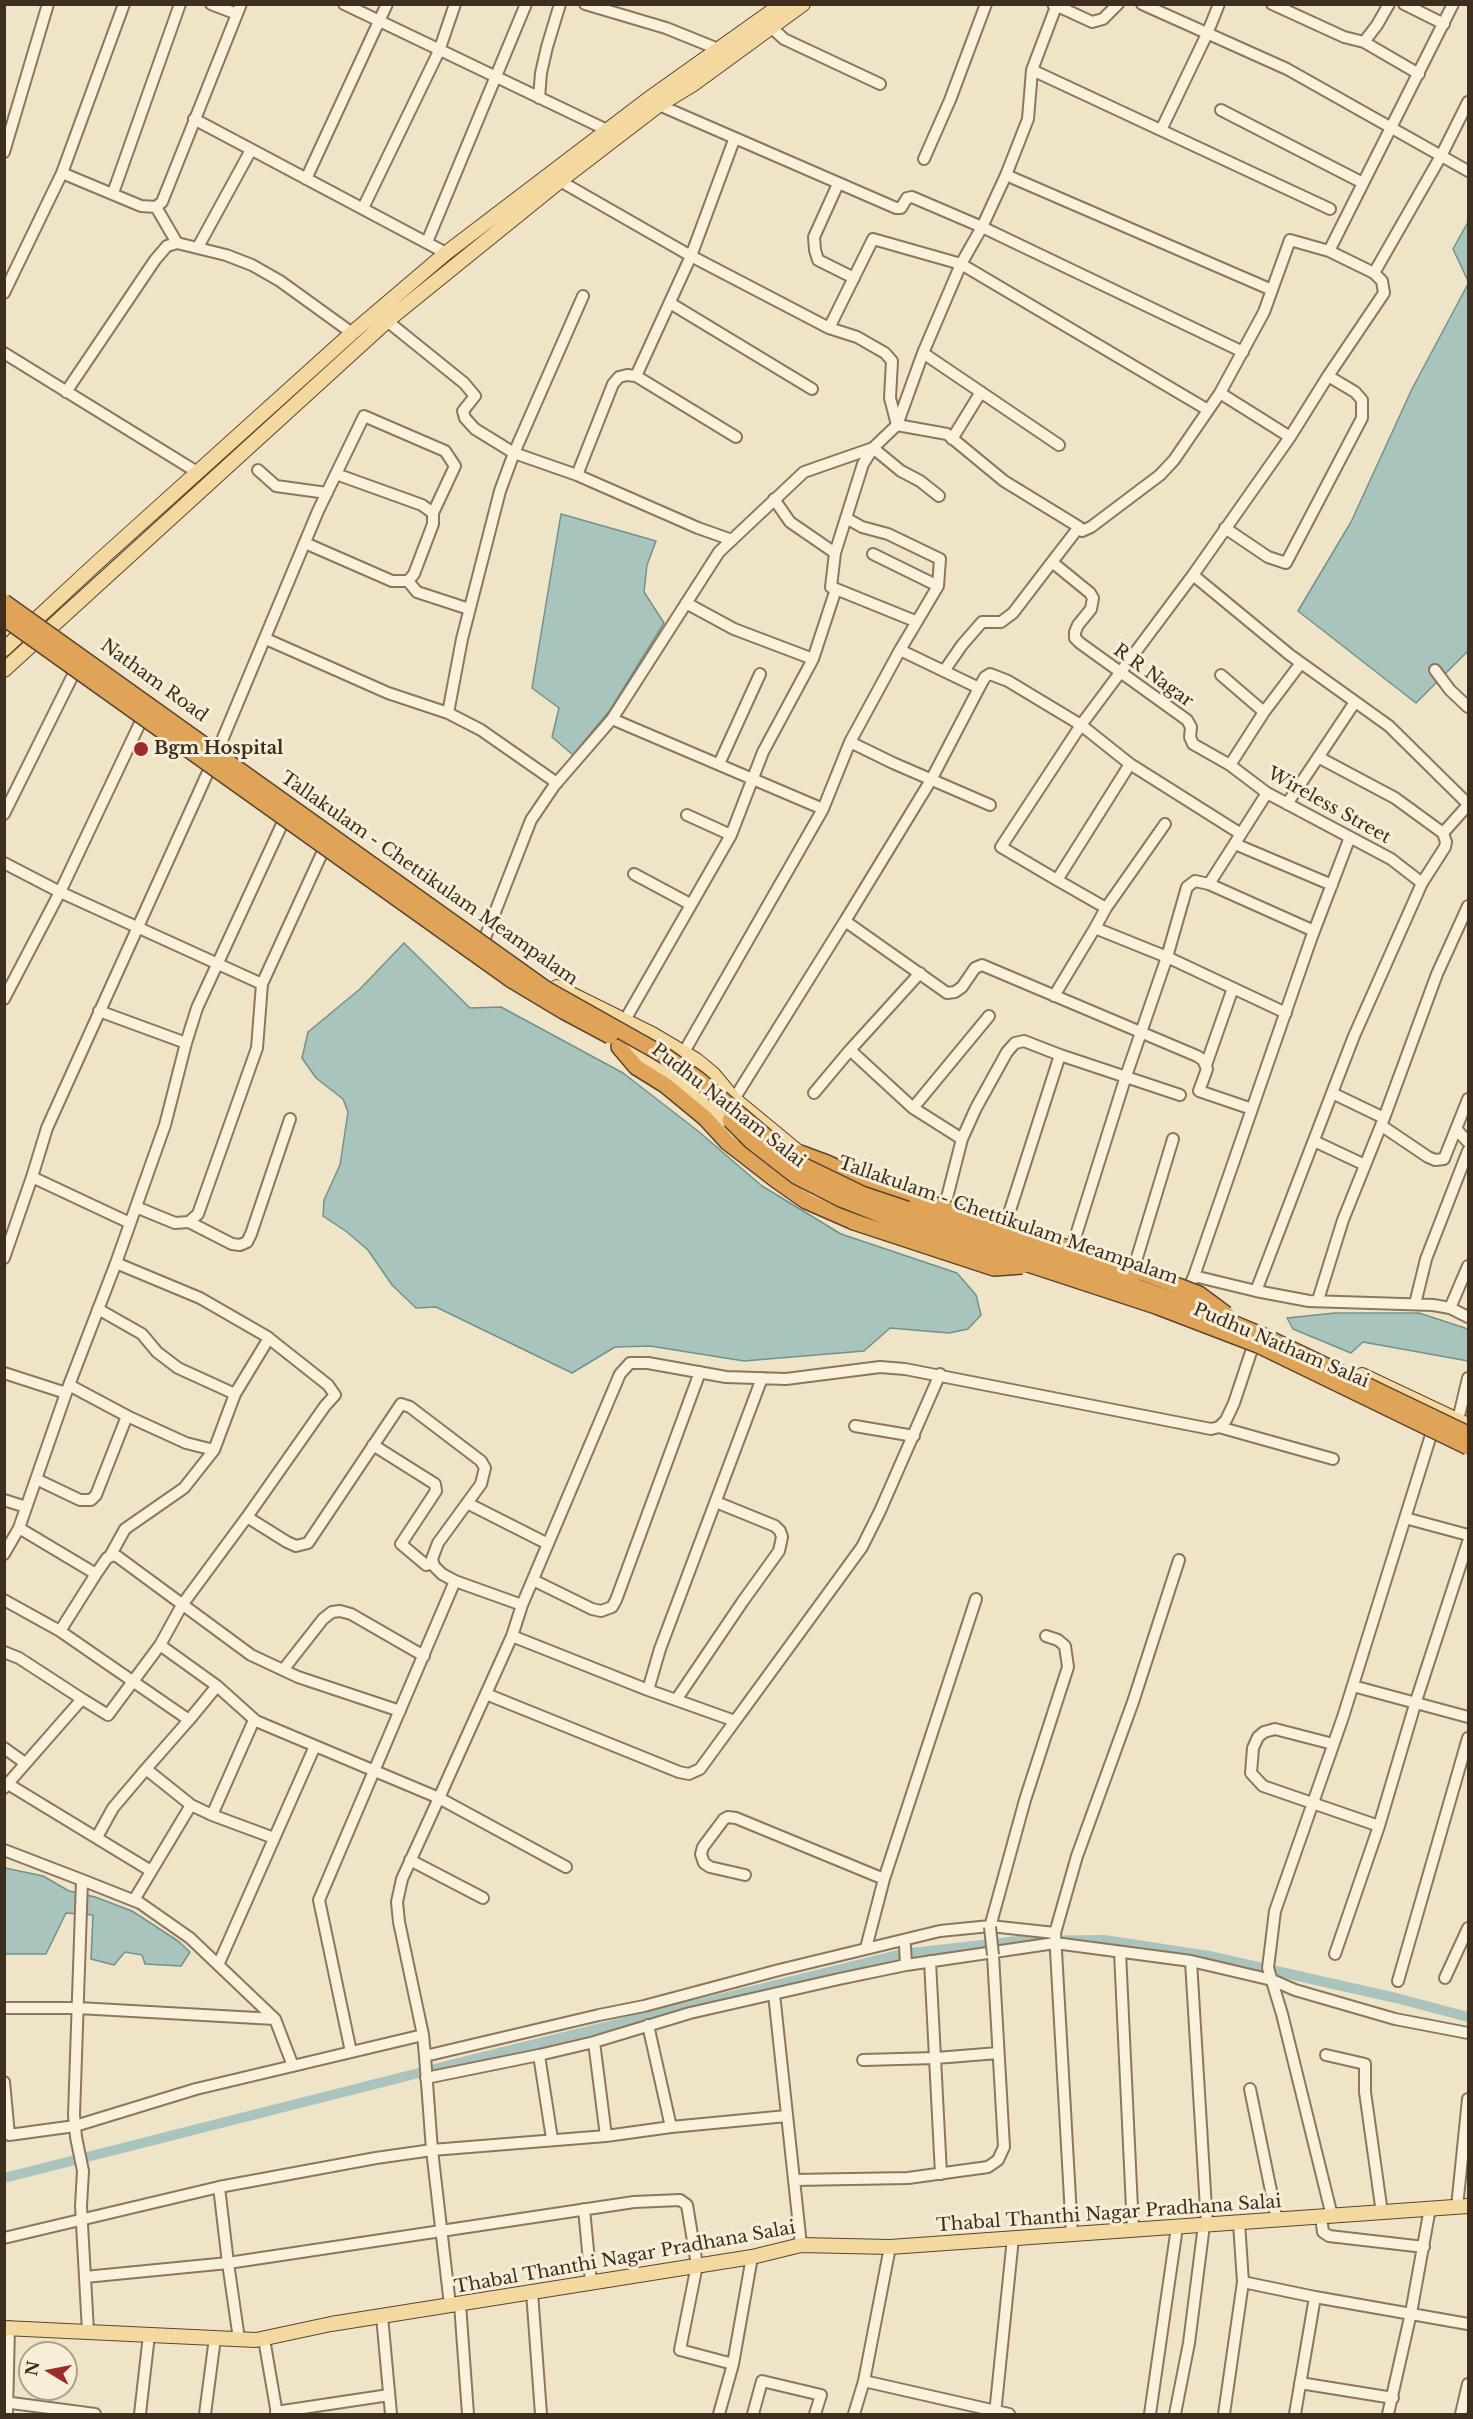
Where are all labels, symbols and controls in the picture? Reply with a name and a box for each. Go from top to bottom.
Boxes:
street label: Natham Road [96,635,212,727]
street label: R R Nagar [1109,640,1197,712]
place label: Bgm Hospital [154,738,283,760]
marker: Bgm Hospital [132,740,150,758]
street label: Wireless Street [1264,763,1394,849]
street label: Tallakulam - Chettikulam Meampalam [276,768,582,990]
street label: Pudhu Natham Salai [647,1039,809,1173]
street label: Tallakulam - Chettikulam Meampalam [835,1153,1181,1289]
street label: Pudhu Natham Salai [1190,1299,1372,1393]
street label: Thabal Thanthi Nagar Pradhana Salai [936,2191,1282,2237]
street label: Thabal Thanthi Nagar Pradhana Salai [453,2217,797,2299]
north arrow [18,2341,78,2401]
text: N [21,2359,43,2377]

